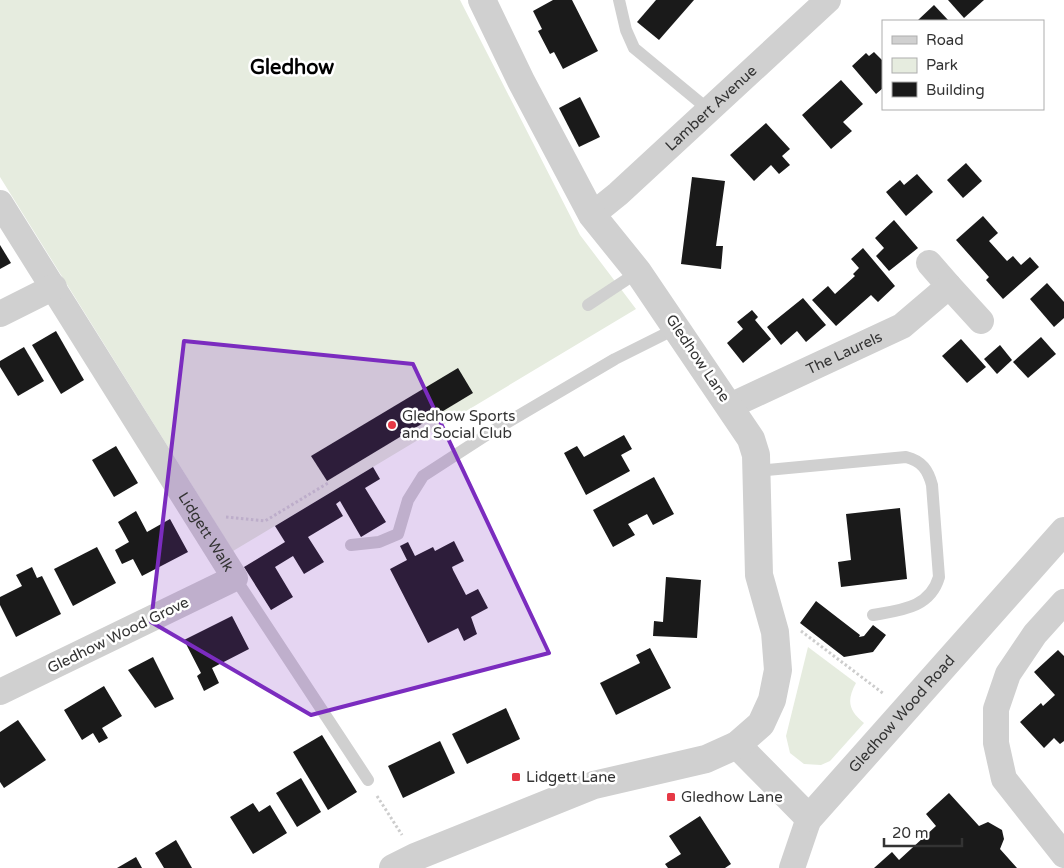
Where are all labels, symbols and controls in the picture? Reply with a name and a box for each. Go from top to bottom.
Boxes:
legend [882,20,1044,110]
text: Road [926,31,964,49]
district label: Gledhow [250,56,334,80]
text: Park [926,56,958,74]
street label: Lambert Avenue [662,61,760,155]
text: Building [926,81,985,99]
street label: Gledhow Lane [662,311,734,405]
street label: The Laurels [803,327,885,378]
place label: Gledhow Sports and Social Club [402,407,515,442]
marker: Gledhow Sports and Social Club [386,419,398,431]
street label: Lidgett Walk [174,489,238,575]
street label: Gledhow Wood Grove [44,593,192,677]
street label: Gledhow Wood Road [845,651,958,776]
place label: Lidgett Lane [526,768,616,786]
marker: Lidgett Lane [510,771,522,783]
place label: Gledhow Lane [681,788,783,806]
marker: Gledhow Lane [665,791,677,803]
scale bar [884,816,962,848]
text: 20 m [892,824,929,842]

